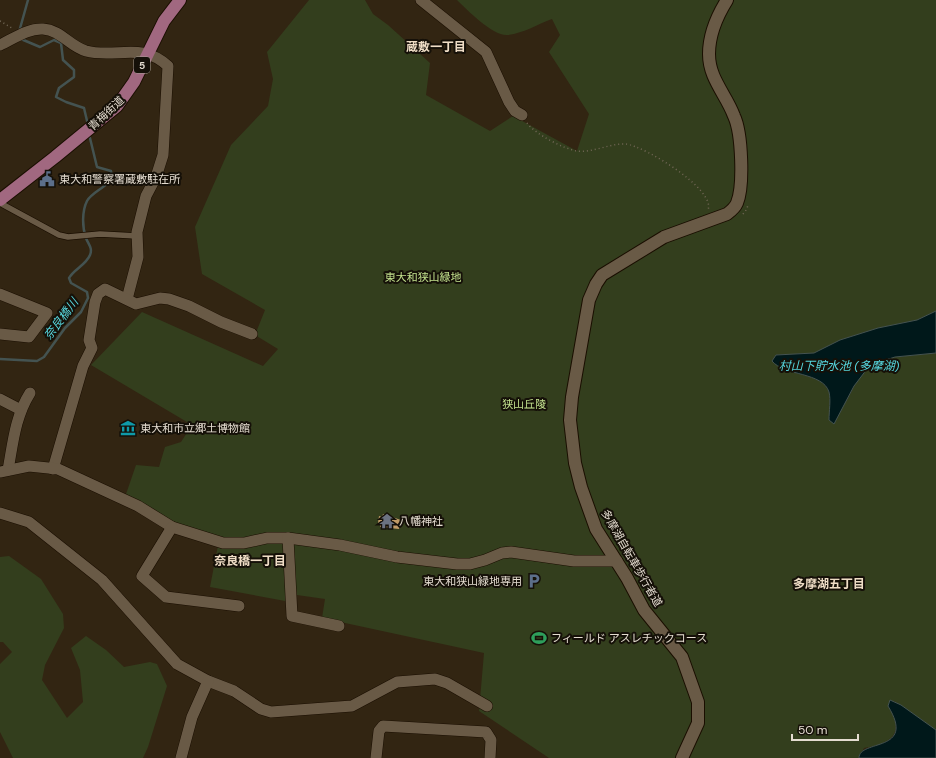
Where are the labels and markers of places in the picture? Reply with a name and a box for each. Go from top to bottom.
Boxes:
public building icon: 東大和警察署蔵敷駐在所 [38,170,56,188]
place label: 東大和警察署蔵敷駐在所 [59,172,181,186]
museum icon: 東大和市立郷土博物館 [119,419,137,437]
place label: 東大和市立郷土博物館 [140,421,250,435]
temple icon: 八幡神社 [378,512,396,530]
place label: 八幡神社 [399,514,443,528]
parking icon: 東大和狭山緑地専用 [525,572,543,590]
place label: 東大和狭山緑地専用 [423,574,522,588]
sports icon: フィールド アスレチックコース [530,629,548,647]
place label: フィールド アスレチックコース [551,631,707,645]

